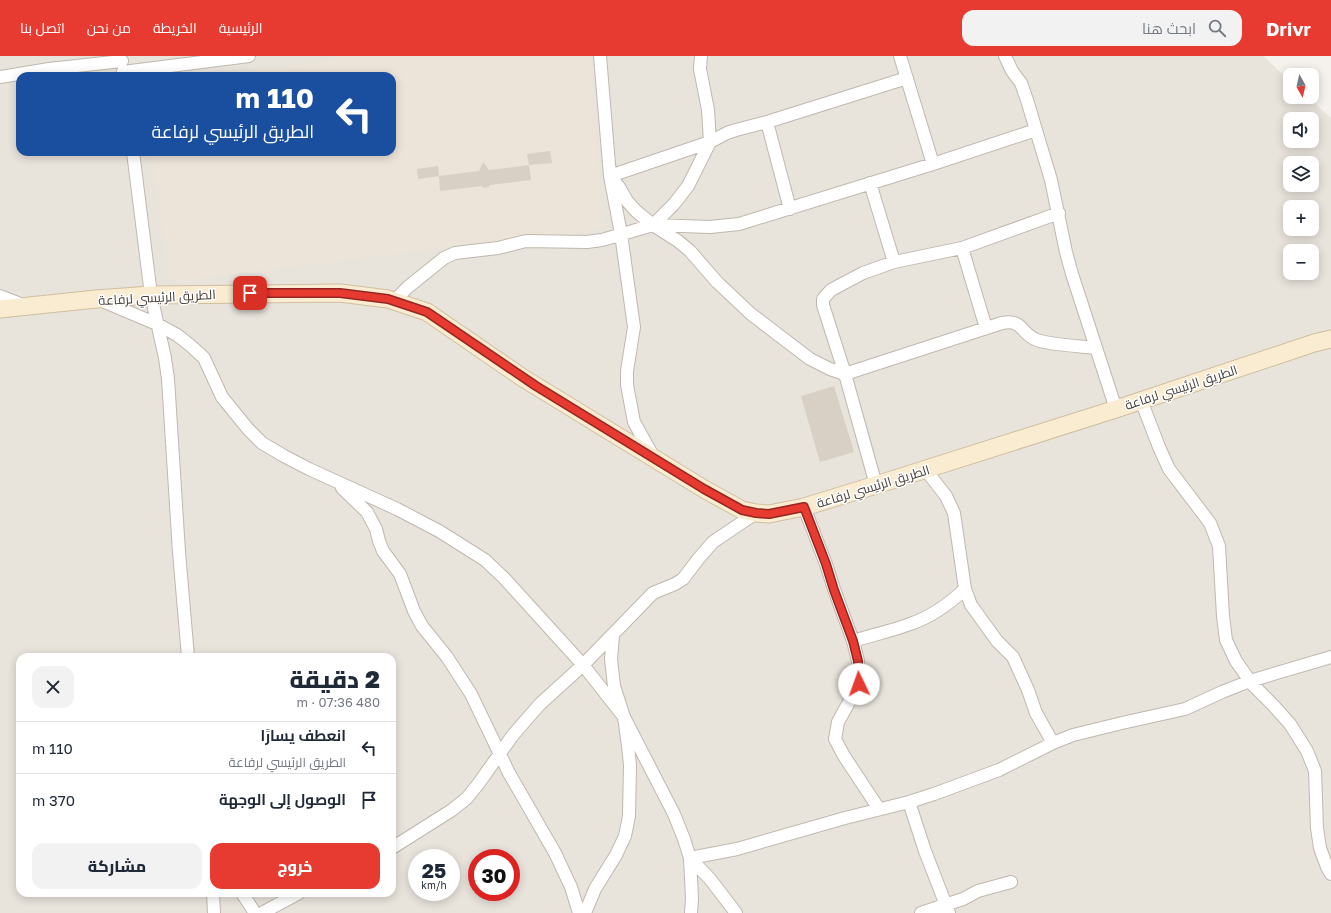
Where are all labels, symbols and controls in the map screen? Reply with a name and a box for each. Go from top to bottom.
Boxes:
search box [962,10,1242,46]
icon: search [1206,17,1228,39]
text: Drivr [1266,17,1311,40]
text: اتصل بنا [20,19,65,36]
text: من نحن [87,19,131,36]
text: الخريطة [153,19,197,36]
text: الرئيسية [219,19,263,36]
text: ابحث هنا [1142,19,1196,37]
north arrow [1283,68,1319,104]
map controls [1283,68,1319,280]
text: 110 m [235,81,314,114]
icon: left [328,88,380,140]
button: sound [1283,112,1319,148]
text: الطريق الرئيسي لرفاعة [151,120,314,142]
button: layers [1283,156,1319,192]
button: + [1283,200,1319,236]
button: − [1283,244,1319,280]
pin [233,276,267,310]
icon: arrive [239,282,261,304]
street label: الطريق الرئيسي لرفاعة [98,286,216,311]
street label: الطريق الرئيسي لرفاعة [1123,361,1240,416]
street label: الطريق الرئيسي لرفاعة [815,461,932,514]
position arrow [838,663,880,705]
text: 2 دقيقة [289,664,380,693]
button: close [32,666,74,708]
text: 480 m · 07:36 [297,694,380,710]
text: انعطف يسارًا [260,726,346,744]
icon: left [358,737,380,759]
text: 110 m [32,739,73,757]
text: الطريق الرئيسي لرفاعة [229,754,346,770]
icon: arrive [358,789,380,811]
text: الوصول إلى الوجهة [219,790,346,808]
text: 370 m [32,791,75,809]
button: مشاركة [32,843,202,889]
button: خروج [210,843,380,889]
speed limit sign: 30 [468,849,520,901]
text: 25 [422,858,446,882]
text: km/h [421,879,447,891]

